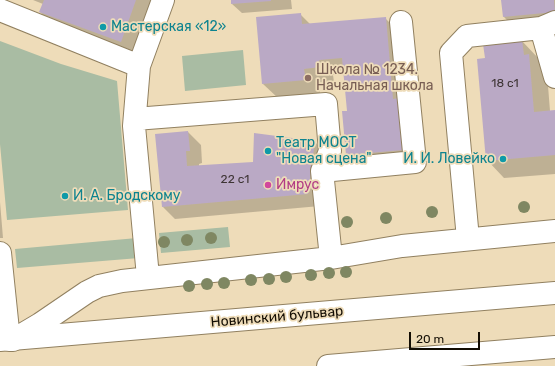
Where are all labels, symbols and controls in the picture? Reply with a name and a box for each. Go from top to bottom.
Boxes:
place label: Мастерская «12» [111,19,226,35]
marker: Мастерская «12» [98,22,108,32]
place label: Школа № 1234. Начальная школа [316,62,434,94]
marker: Школа № 1234. Начальная школа [303,73,313,83]
house number: 18 с1 [491,77,519,91]
place label: Театр МОСТ "Новая сцена" [276,135,372,168]
marker: Театр МОСТ "Новая сцена" [263,146,273,156]
place label: И. И. Ловейко [403,151,495,167]
marker: И. И. Ловейко [498,154,508,164]
house number: 22 с1 [221,173,249,187]
place label: Имрус [276,177,319,193]
marker: Имрус [263,180,273,190]
place label: И. А. Бродскому [73,188,180,204]
marker: И. А. Бродскому [60,191,70,201]
street label: Новинский бульвар [210,303,344,331]
scale bar [411,324,482,350]
text: 20 m [416,332,444,346]

